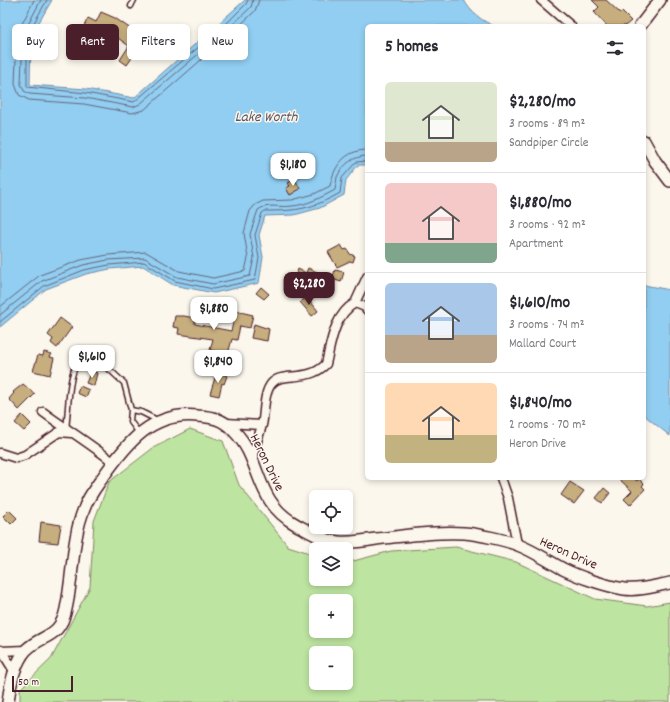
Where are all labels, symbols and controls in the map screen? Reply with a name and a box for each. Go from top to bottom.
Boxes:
chip: Buy [12,24,58,60]
chip: Rent [66,24,119,60]
chip: Filters [127,24,190,60]
chip: New [198,24,248,60]
text: 5 homes [385,36,438,60]
icon: filters [604,37,626,59]
text: $2,280/mo [509,91,576,115]
icon: home [417,98,465,146]
water label: Lake Worth [235,107,298,129]
text: 3 rooms · 89 m² [509,115,585,134]
text: Sandpiper Circle [509,134,588,153]
pin: $1,180 [260,153,326,187]
text: $1,180 [279,156,307,175]
text: $1,880/mo [509,192,572,216]
icon: home [417,199,465,247]
text: 3 rooms · 92 m² [509,216,586,235]
text: Apartment [509,235,563,254]
pin: $2,280 [276,272,342,306]
text: $2,280 [293,275,325,294]
text: $1,610/mo [509,292,570,316]
pin: $1,880 [181,297,247,331]
icon: home [417,299,465,347]
text: $1,880 [199,300,229,319]
text: 3 rooms · 74 m² [509,316,585,335]
text: Mallard Court [509,335,576,354]
pin: $1,610 [59,345,125,379]
text: $1,610 [78,348,106,367]
pin: $1,840 [185,350,251,384]
text: $1,840 [203,353,233,372]
text: $1,840/mo [509,392,572,416]
icon: home [417,399,465,447]
text: 2 rooms · 70 m² [509,416,586,435]
street label: Heron Drive [244,431,289,495]
text: Heron Drive [509,435,566,454]
map controls [309,490,353,690]
button: locate [309,490,353,534]
street label: Heron Drive [536,532,600,575]
button: layers [309,542,353,586]
button: + [309,594,353,638]
button: − [309,646,353,690]
scale bar [12,674,73,693]
text: 50 m [18,675,39,691]

